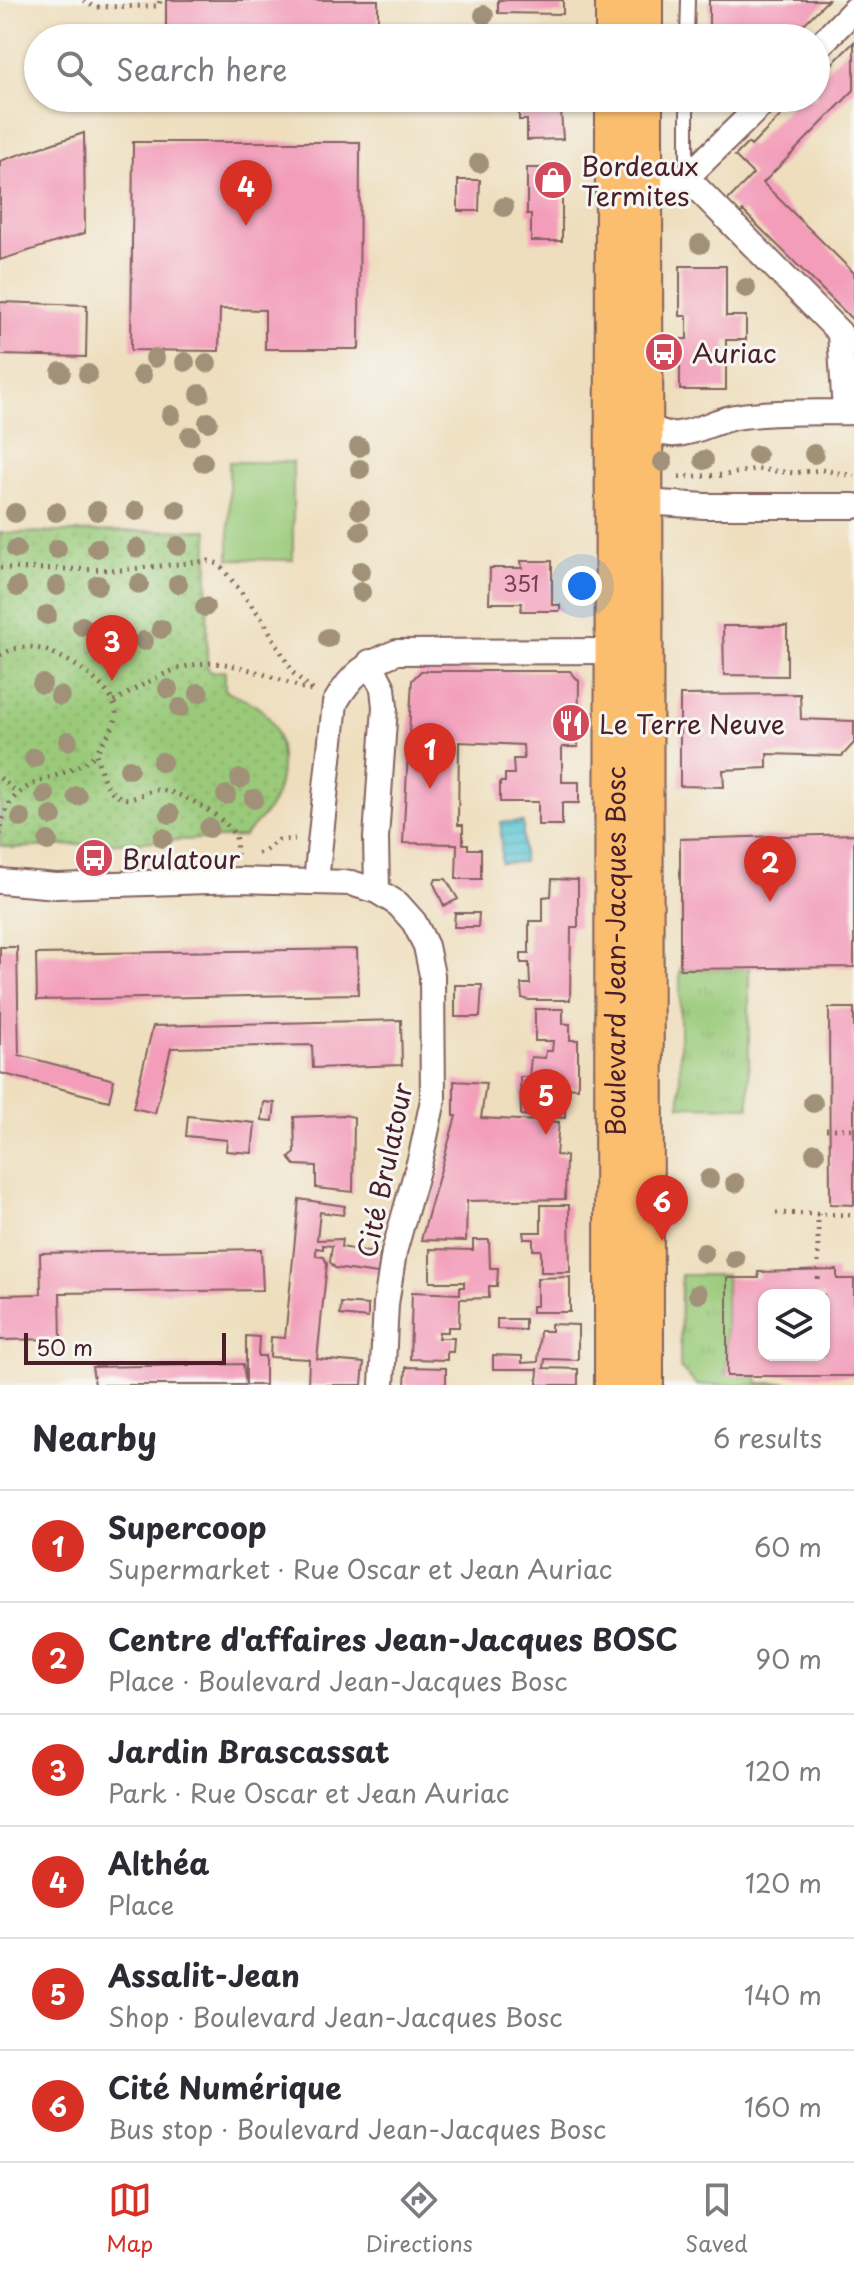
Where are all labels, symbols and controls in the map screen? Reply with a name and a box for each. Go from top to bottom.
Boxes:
search box [24,24,830,112]
icon: search [52,46,96,90]
text: Search here [116,46,288,91]
place label: Bordeaux Termites [581,146,699,215]
shop icon: Bordeaux Termites [532,159,574,201]
pin: 4 [220,160,272,226]
bus stop icon: Auriac [643,331,685,373]
place label: Auriac [692,333,776,372]
house number: 351 [503,566,539,599]
your location [562,566,602,606]
pin: 3 [86,615,138,681]
restaurant icon: Le Terre Neuve [550,702,592,744]
place label: Le Terre Neuve [599,704,785,743]
pin: 1 [404,723,456,789]
street label: Boulevard Jean-Jacques Bosc [595,766,634,1136]
pin: 2 [744,836,796,902]
bus stop icon: Brulatour [73,837,115,879]
place label: Brulatour [122,839,241,878]
pin: 5 [520,1069,572,1135]
street label: Cité Brulatour [346,1078,422,1261]
pin: 6 [636,1175,688,1241]
map controls [758,1289,830,1361]
button: layers [758,1289,830,1361]
scale bar [24,1329,226,1365]
text: 50 m [36,1330,93,1363]
text: Nearby [32,1411,157,1463]
text: 6 results [713,1418,822,1457]
text: Supercoop [108,1504,267,1549]
text: 1 [52,1527,64,1566]
text: 60 m [754,1527,822,1566]
text: Supermarket · Rue Oscar et Jean Auriac [108,1549,612,1588]
text: Centre d'affaires Jean-Jacques BOSC [108,1616,678,1661]
text: 2 [49,1639,67,1678]
text: 90 m [755,1639,822,1678]
text: Place · Boulevard Jean-Jacques Bosc [108,1661,568,1700]
text: Jardin Brascassat [108,1728,390,1773]
text: 3 [49,1751,67,1790]
text: 120 m [745,1751,822,1790]
text: Park · Rue Oscar et Jean Auriac [108,1773,509,1812]
text: Althéa [108,1840,209,1885]
text: 4 [49,1863,67,1902]
text: 120 m [745,1863,822,1902]
text: Place [108,1885,174,1924]
text: Assalit-Jean [108,1952,300,1997]
text: 5 [50,1975,66,2014]
text: 140 m [744,1975,822,2014]
text: Shop · Boulevard Jean-Jacques Bosc [108,1997,563,2036]
text: Cité Numérique [108,2064,342,2109]
text: 6 [49,2087,67,2126]
text: 160 m [744,2087,822,2126]
text: Bus stop · Boulevard Jean-Jacques Bosc [108,2109,607,2148]
tab: Map [106,2178,153,2259]
tab: Directions [366,2178,473,2259]
tab: Saved [685,2178,748,2259]

